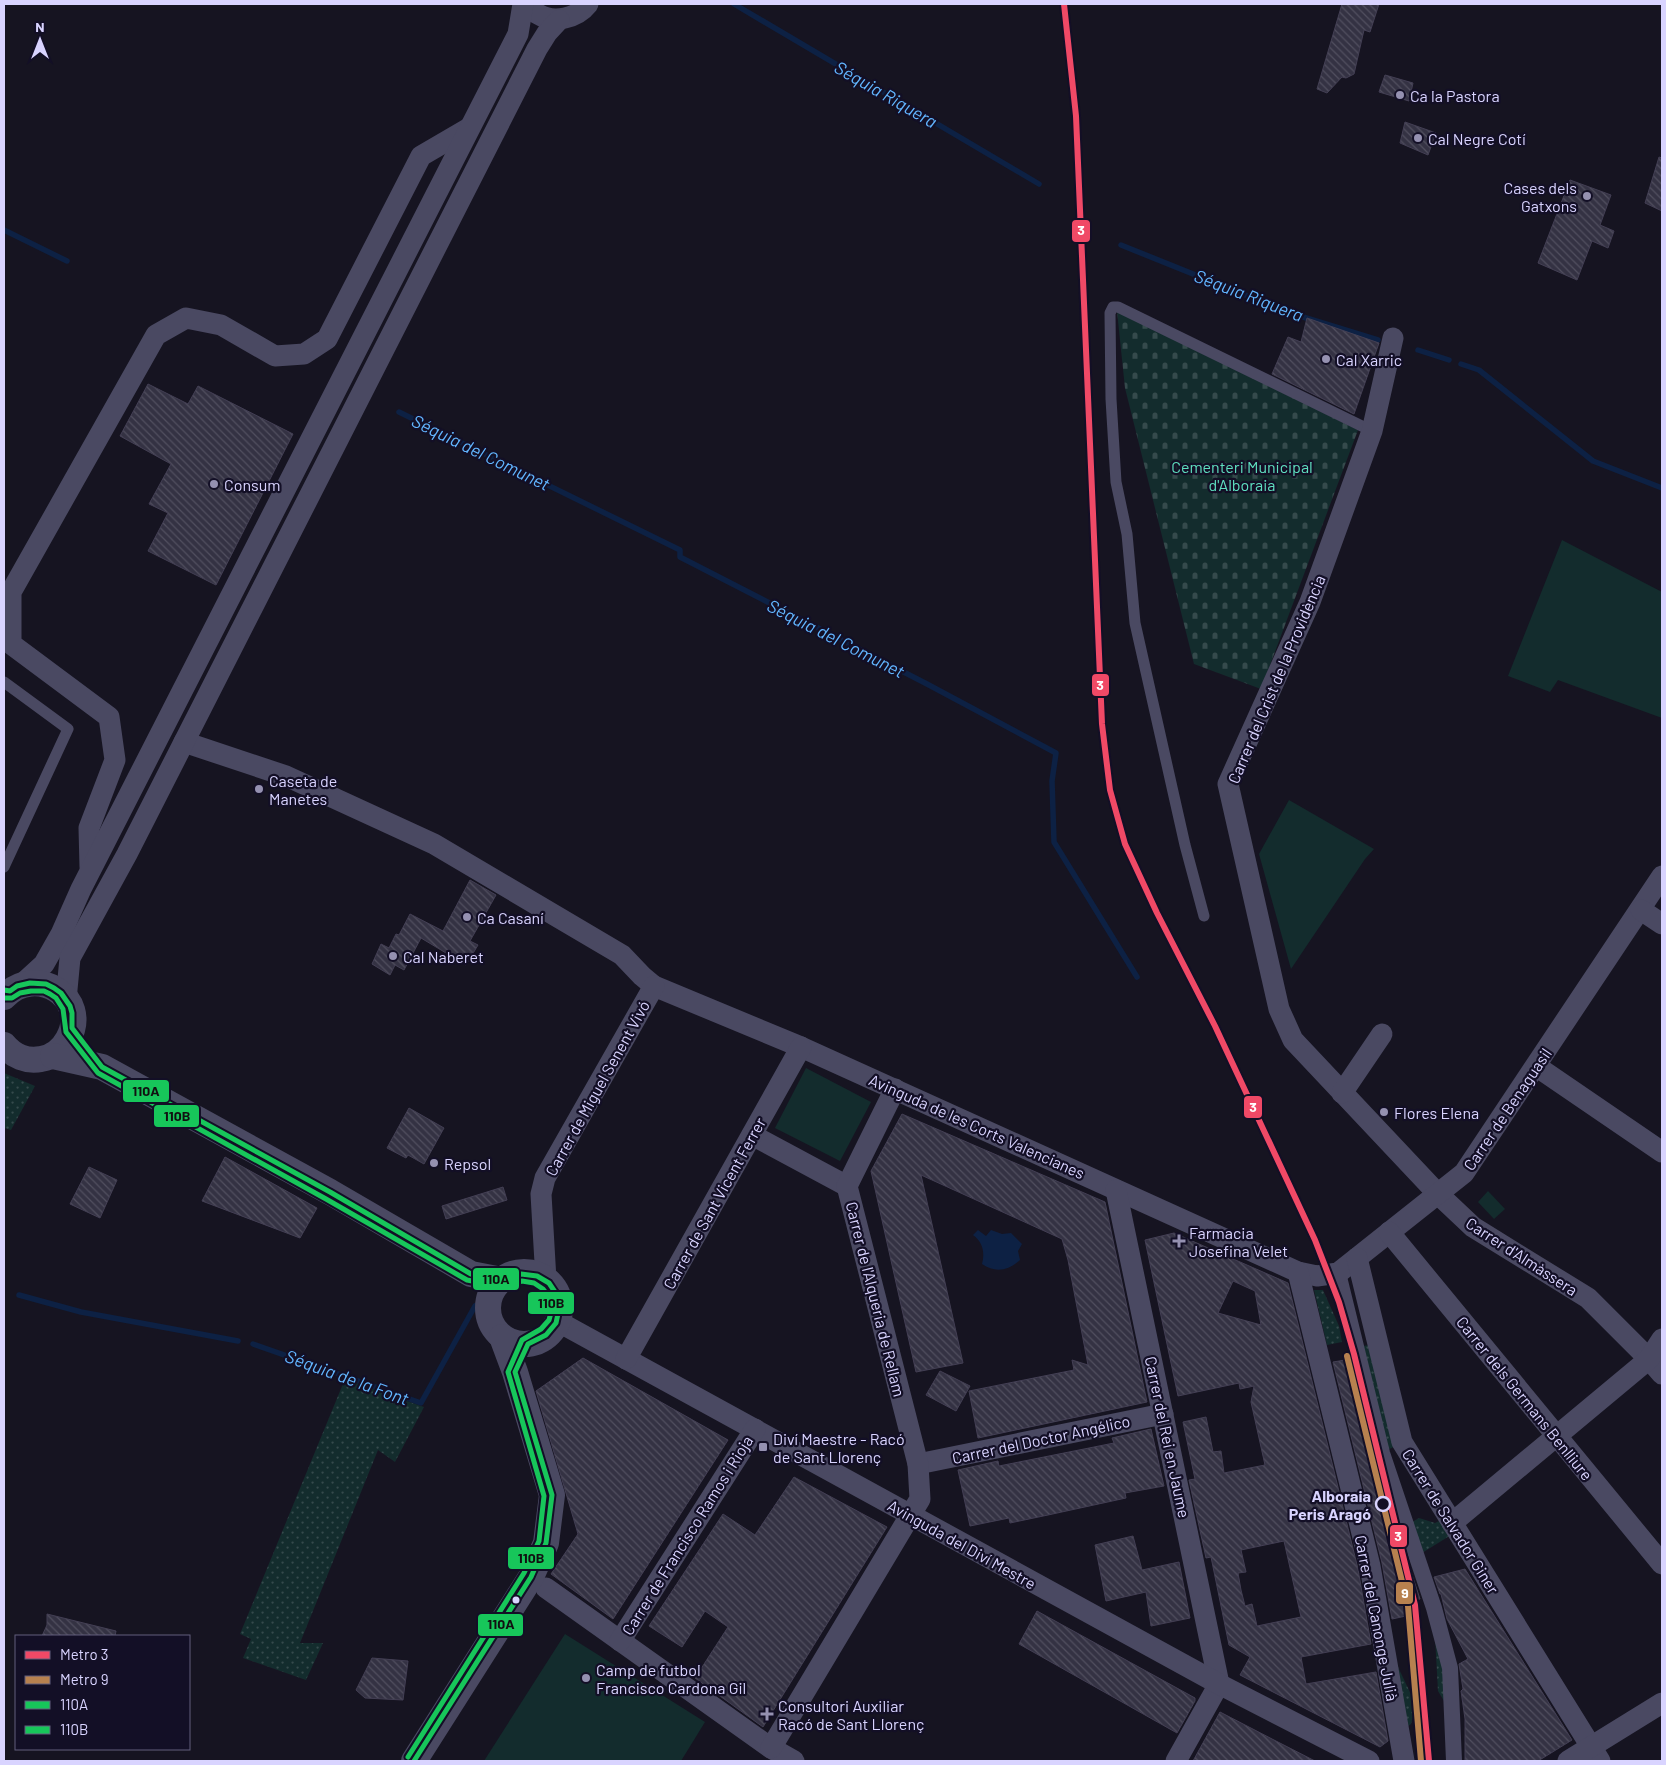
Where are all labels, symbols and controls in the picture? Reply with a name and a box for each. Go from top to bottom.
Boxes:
north arrow [15,15,65,65]
text: N [35,18,45,35]
water label: Séquia Riquera [831,56,941,132]
place label: Ca la Pastora [1410,86,1500,105]
marker: Ca la Pastora [1394,89,1406,101]
place label: Cal Negre Cotí [1428,129,1526,148]
marker: Cal Negre Cotí [1412,132,1424,144]
place label: Cases dels Gatxons [1504,178,1577,215]
marker: Cases dels Gatxons [1581,190,1593,202]
line badge: 3 [1071,219,1091,243]
text: 3 [1077,221,1085,238]
water label: Séquia Riquera [1191,264,1307,326]
place label: Cal Xarric [1336,350,1402,369]
marker: Cal Xarric [1320,353,1332,365]
water label: Séquia del Comunet [408,409,554,495]
park label: Cementeri Municipal d'Alboraia [1171,457,1313,494]
place label: Consum [224,475,281,494]
marker: Consum [208,478,220,490]
street label: Carrer del Crist de la Providència [1223,572,1329,786]
water label: Séquia del Comunet [764,594,909,682]
line badge: 3 [1091,673,1110,697]
text: 3 [1096,676,1104,693]
place label: Caseta de Manetes [269,771,337,808]
marker: Caseta de Manetes [253,783,265,795]
place label: Ca Casaní [477,908,544,927]
marker: Ca Casaní [461,911,473,923]
place label: Cal Naberet [403,947,484,966]
marker: Cal Naberet [387,950,399,962]
street label: Carrer de Miguel Senent Vivó [541,997,653,1179]
street label: Carrer de Benaguasil [1459,1044,1555,1174]
street label: Avinguda de les Corts Valencianes [866,1070,1088,1182]
line badge: 110A [122,1079,170,1103]
text: 110A [132,1082,160,1099]
line badge: 3 [1243,1095,1263,1119]
text: 3 [1249,1098,1257,1115]
place label: Flores Elena [1394,1103,1479,1122]
line badge: 110B [153,1104,200,1128]
marker: Flores Elena [1378,1106,1390,1118]
text: 110B [164,1107,190,1124]
street label: Carrer de Sant Vicent Ferrer [659,1114,769,1292]
place label: Repsol [444,1154,491,1173]
marker: Repsol [428,1157,440,1169]
street label: Carrer de l'Alqueria de Rellam [843,1200,909,1398]
street label: Carrer d'Almàssera [1463,1213,1581,1299]
place label: Farmacia Josefina Velet [1189,1223,1288,1260]
marker: Farmacia Josefina Velet [1173,1235,1185,1247]
line badge: 110A [472,1267,520,1291]
text: 110A [482,1270,510,1287]
line badge: 110B [527,1291,575,1315]
text: 110B [538,1294,564,1311]
street label: Carrer dels Germans Benlliure [1453,1312,1597,1484]
water label: Séquia de la Font [282,1344,412,1410]
street label: Carrer del Rei en Jaume [1142,1355,1194,1519]
street label: Carrer del Doctor Angélico [950,1411,1132,1467]
place label: Diví Maestre - Racó de Sant Llorenç [773,1429,904,1466]
street label: Carrer de Francisco Ramos i Rioja [618,1432,756,1638]
marker: Diví Maestre - Racó de Sant Llorenç [757,1441,769,1453]
street label: Carrer de Salvador Giner [1399,1445,1503,1597]
place label: Alboraia Peris Aragó [1289,1486,1371,1523]
street label: Avinguda del Diví Mestre [884,1495,1040,1593]
marker: Alboraia Peris Aragó [1375,1496,1391,1512]
line badge: 3 [1389,1524,1408,1548]
text: 3 [1394,1527,1402,1544]
street label: Carrer del Canonge Julià [1352,1533,1402,1703]
line badge: 110B [507,1546,555,1570]
text: 110B [518,1549,544,1566]
line badge: 9 [1395,1581,1414,1605]
text: 9 [1401,1584,1409,1601]
unlabelled marker [511,1595,521,1605]
line badge: 110A [477,1613,524,1637]
text: 110A [487,1615,515,1632]
legend [15,1635,190,1750]
text: Metro 3 [60,1645,108,1663]
place label: Camp de futbol Francisco Cardona Gil [596,1660,746,1697]
text: Metro 9 [60,1670,108,1688]
marker: Camp de futbol Francisco Cardona Gil [580,1672,592,1684]
text: 110A [60,1695,88,1713]
place label: Consultori Auxiliar Racó de Sant Llorenç [778,1696,924,1733]
marker: Consultori Auxiliar Racó de Sant Llorenç [760,1707,774,1721]
text: 110B [60,1720,88,1738]

